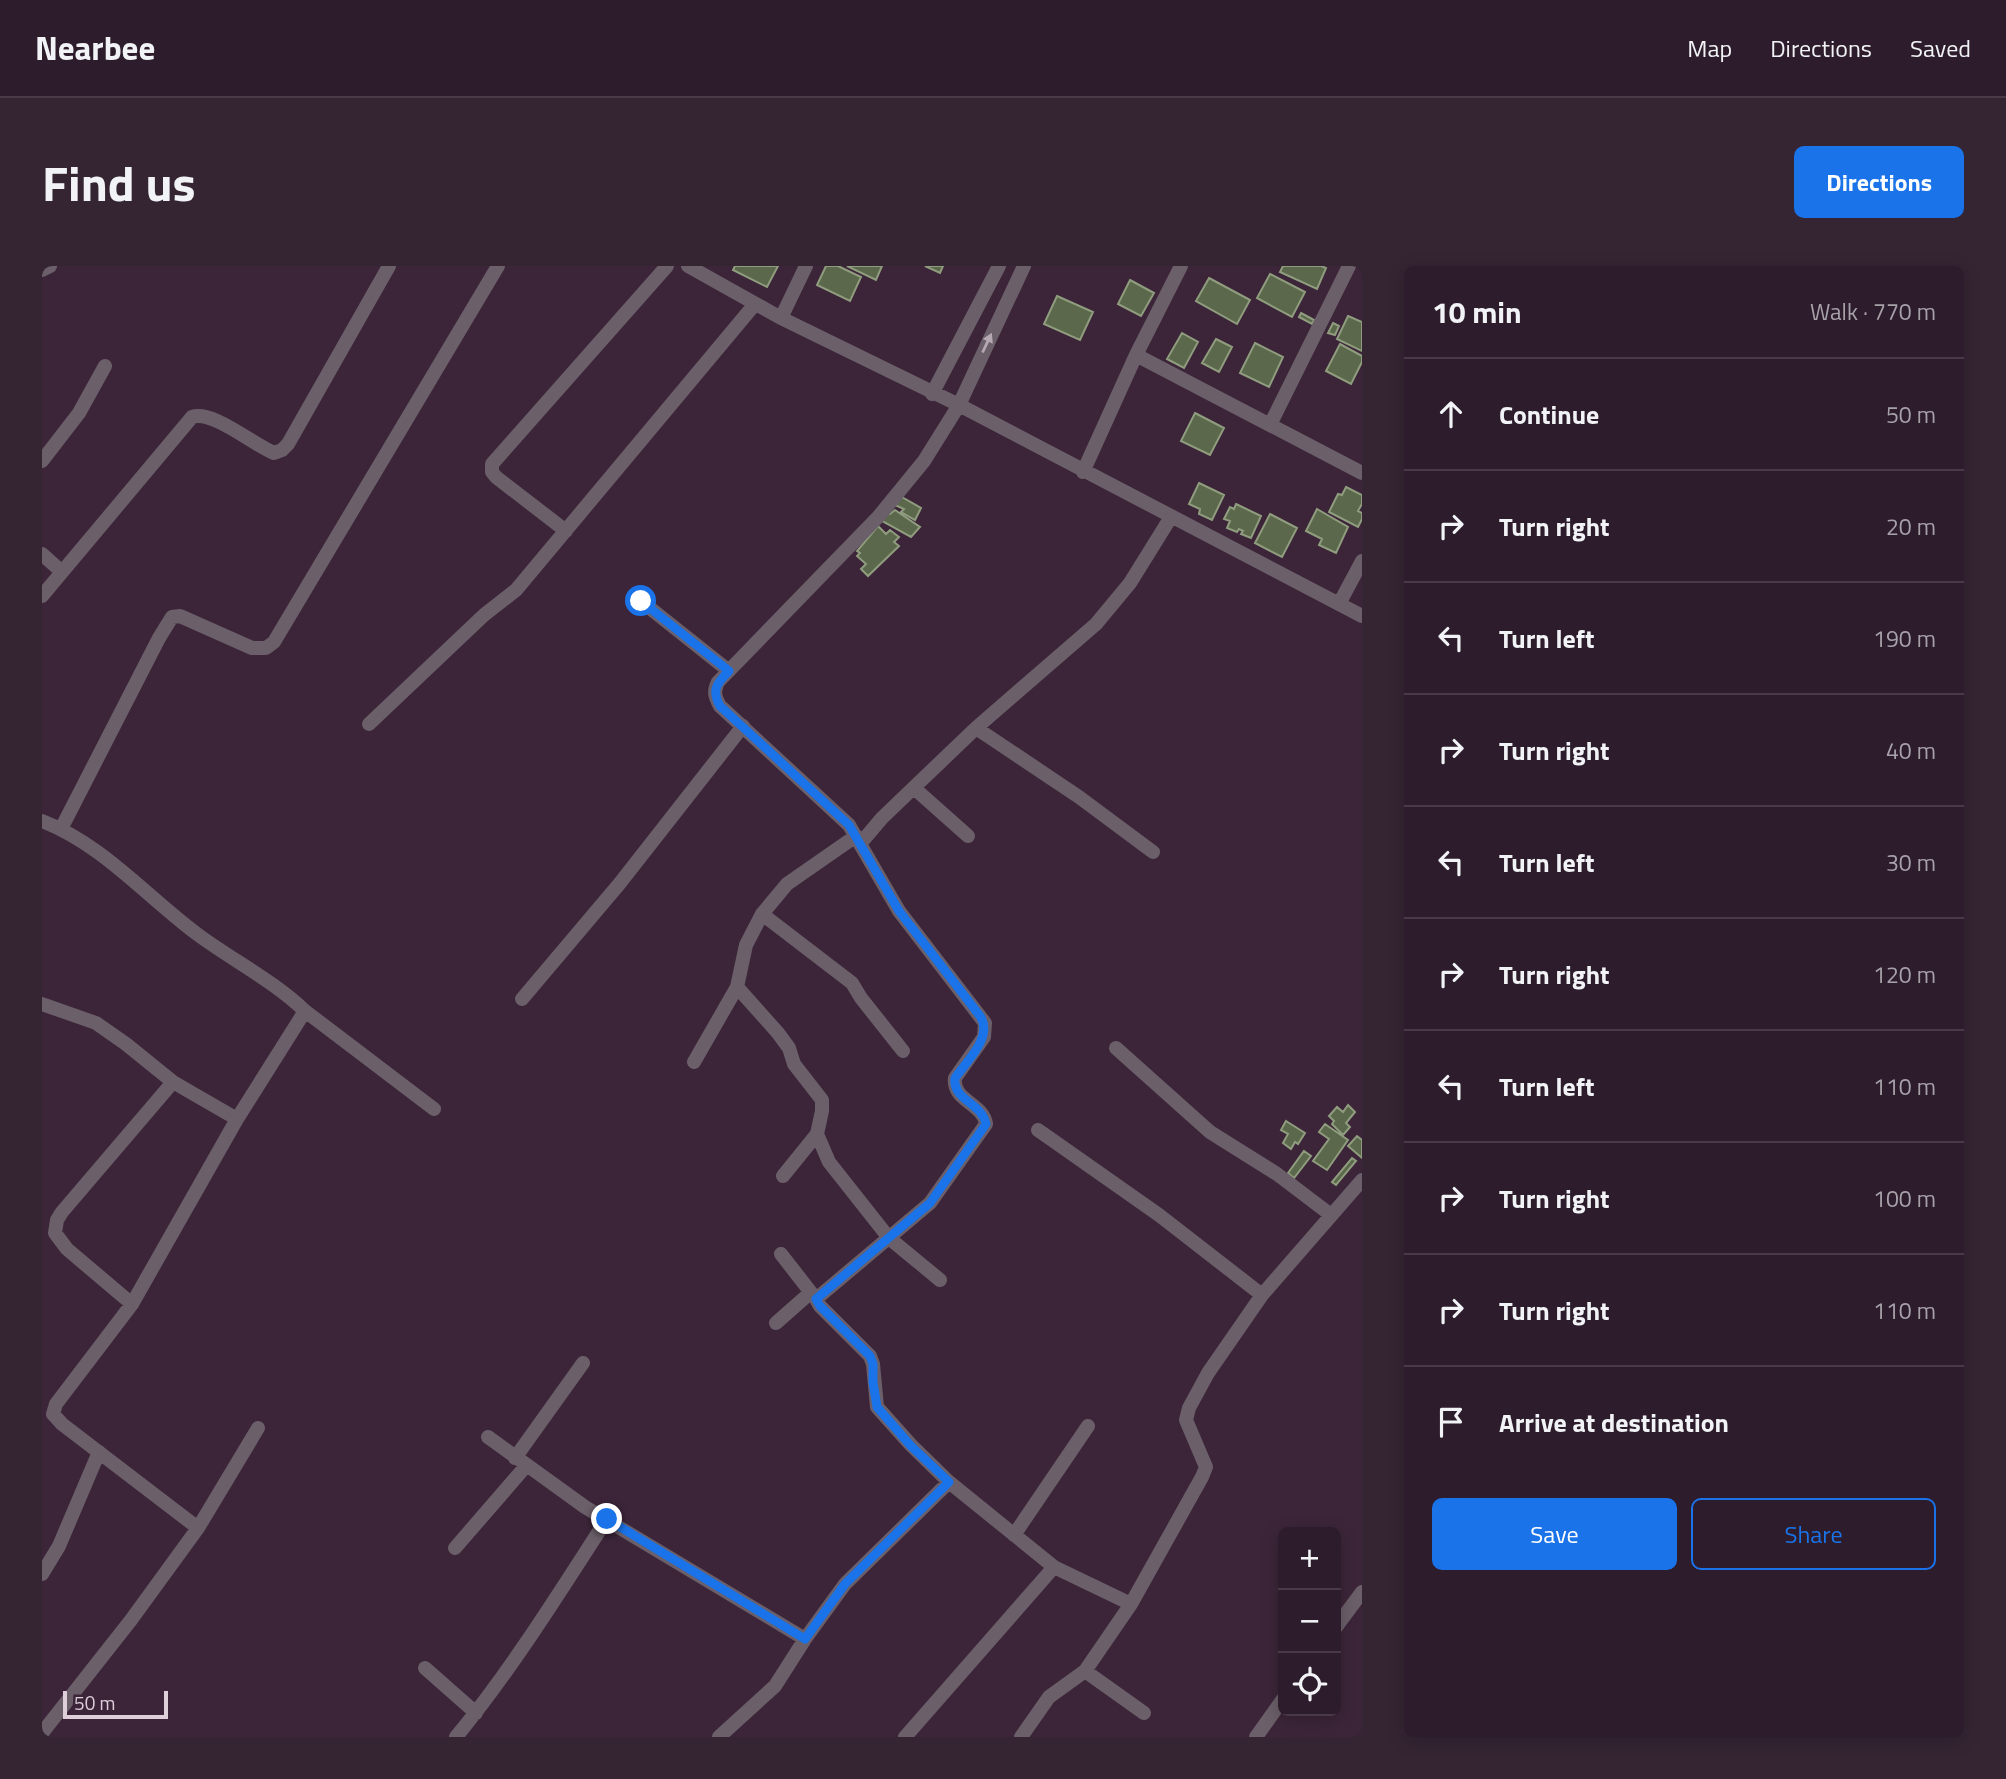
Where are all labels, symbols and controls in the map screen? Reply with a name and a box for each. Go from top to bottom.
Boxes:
text: Nearbee [35,23,155,73]
text: Map [1687,30,1732,66]
text: Directions [1770,30,1872,66]
text: Saved [1910,30,1971,66]
text: Find us [42,145,196,220]
button: Directions [1794,146,1964,218]
text: 10 min [1432,289,1522,335]
text: Walk · 770 m [1810,294,1936,329]
one-way arrow [982,333,993,353]
icon: ahead [1432,395,1470,433]
text: Continue [1499,395,1599,434]
text: 50 m [1886,397,1936,432]
icon: right [1432,507,1470,545]
text: Turn right [1499,507,1610,546]
text: 20 m [1886,509,1936,544]
route start [625,585,656,616]
icon: left [1432,619,1470,657]
text: Turn left [1499,619,1594,658]
text: 190 m [1873,621,1936,656]
icon: right [1432,731,1470,769]
text: Turn right [1499,731,1610,770]
text: 40 m [1886,733,1936,768]
icon: left [1432,843,1470,881]
text: Turn left [1499,843,1594,882]
text: 30 m [1886,845,1936,880]
icon: right [1432,955,1470,993]
text: Turn right [1499,955,1610,994]
text: 120 m [1873,957,1936,992]
icon: left [1432,1067,1470,1105]
text: Turn left [1499,1067,1594,1106]
text: 110 m [1873,1069,1936,1104]
icon: right [1432,1179,1470,1217]
text: Turn right [1499,1179,1610,1218]
text: 100 m [1873,1181,1936,1216]
icon: right [1432,1291,1470,1329]
text: Turn right [1499,1291,1610,1330]
text: 110 m [1873,1293,1936,1328]
icon: arrive [1432,1403,1470,1441]
text: Arrive at destination [1499,1403,1729,1442]
button: Save [1432,1498,1677,1570]
button: Share [1691,1498,1936,1570]
route end [591,1503,622,1534]
map controls [1278,1527,1341,1716]
button: + [1278,1527,1341,1590]
button: − [1278,1590,1341,1653]
button: locate [1278,1653,1341,1716]
scale bar [63,1688,168,1720]
text: 50 m [74,1688,115,1717]

